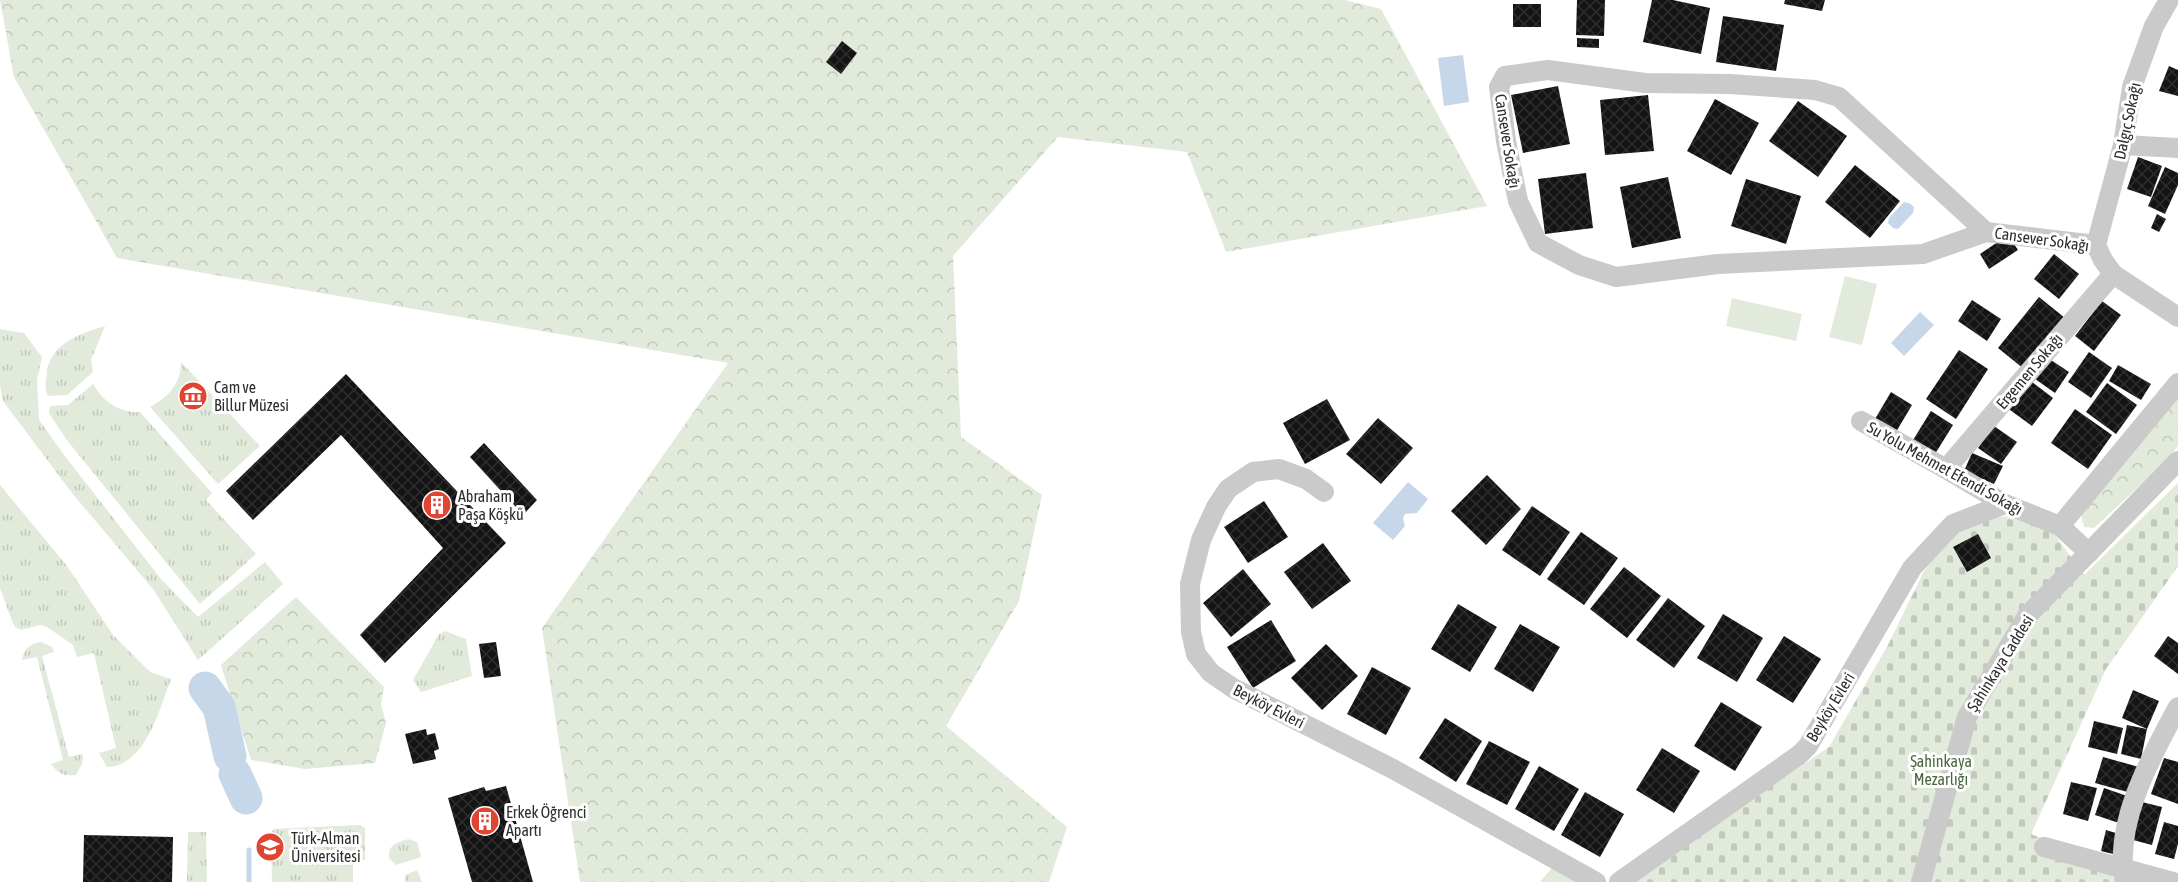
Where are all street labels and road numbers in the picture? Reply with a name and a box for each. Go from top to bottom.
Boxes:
street label: Dalgıç Sokağı [2110,81,2145,161]
street label: Cansever Sokağı [1491,93,1524,190]
street label: Cansever Sokağı [1994,223,2090,256]
street label: Ergemen Sokağı [1992,330,2067,413]
street label: Su Yolu Mehmet Efendi Sokağı [1864,418,2026,519]
street label: Şahinkaya Caddesi [1963,611,2038,715]
street label: Beyköy Evleri [1802,669,1858,745]
street label: Beyköy Evleri [1230,680,1308,732]

